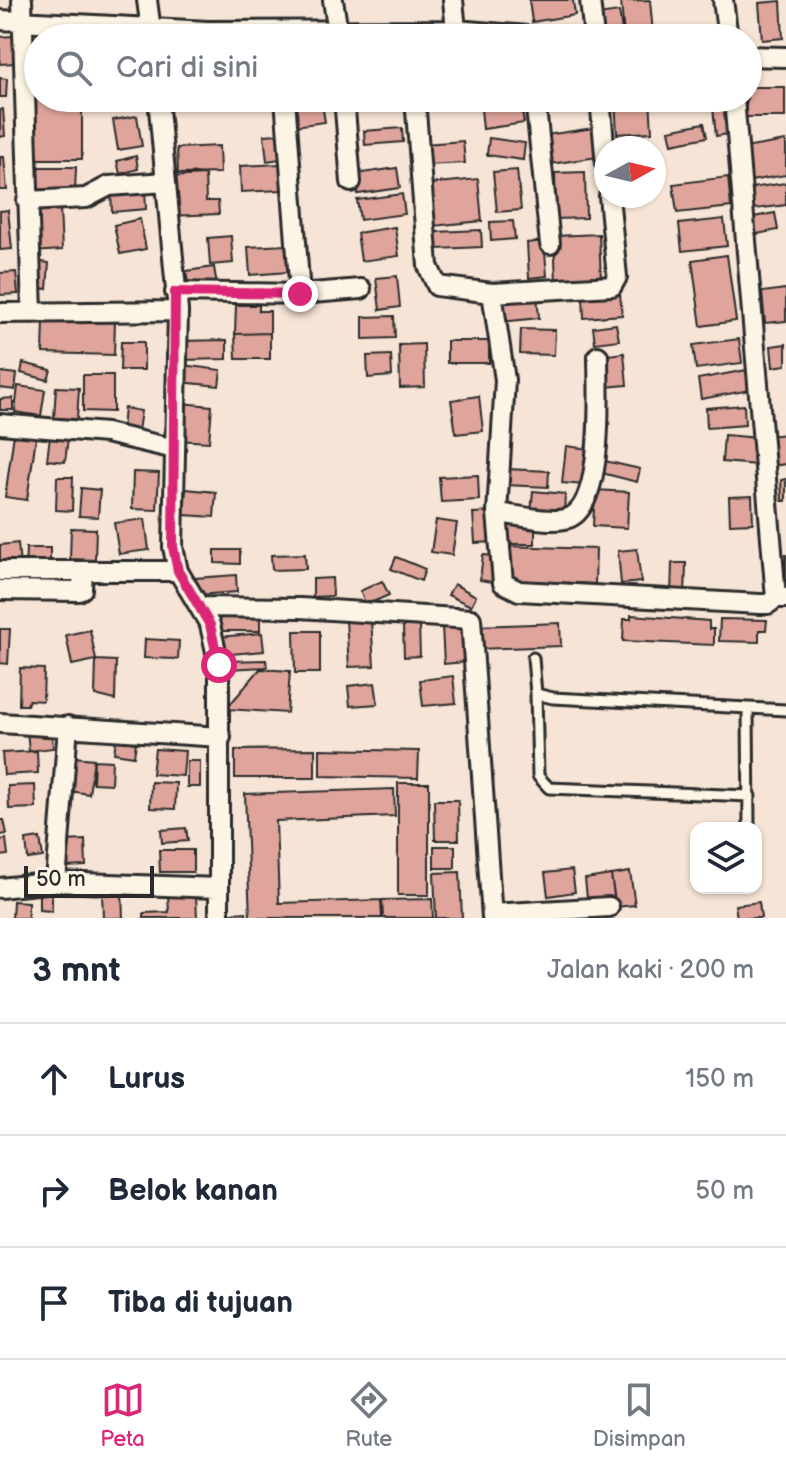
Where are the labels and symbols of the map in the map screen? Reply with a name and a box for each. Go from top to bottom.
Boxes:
north arrow [594,136,666,208]
route end [282,276,318,312]
route start [201,647,237,683]
scale bar [24,862,154,898]

